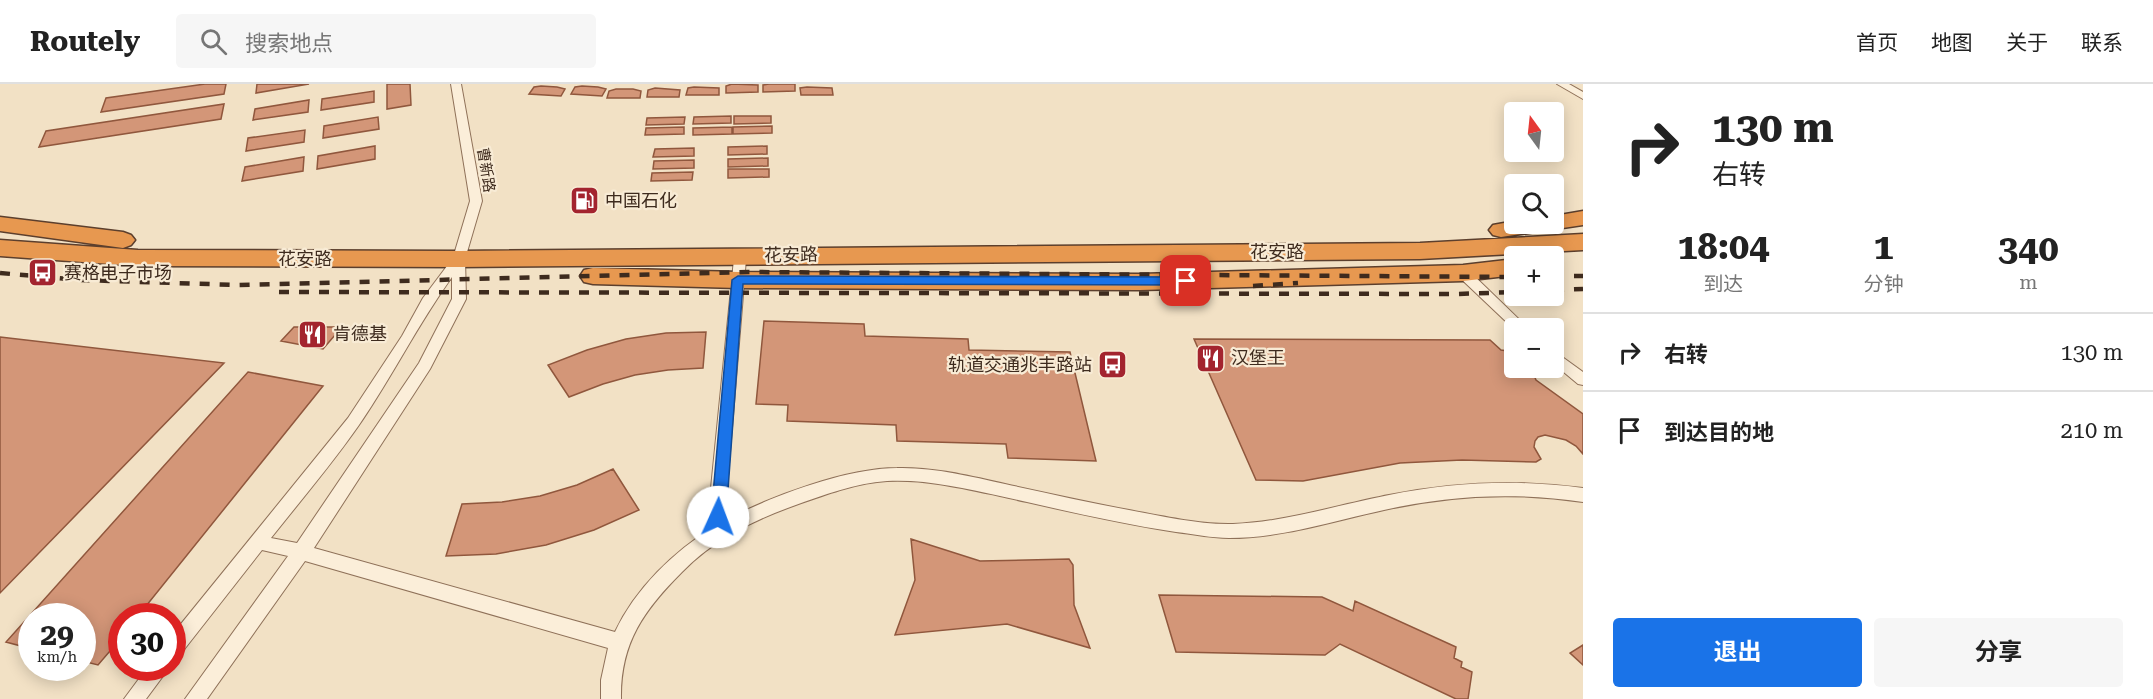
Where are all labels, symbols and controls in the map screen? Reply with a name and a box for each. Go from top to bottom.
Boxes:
search box [176,14,596,68]
text: Routely [30,25,140,58]
icon: search [197,25,230,58]
text: 搜索地点 [245,31,333,56]
text: 首页 [1856,31,1898,55]
text: 地图 [1931,31,1973,55]
text: 关于 [2006,31,2048,55]
text: 联系 [2081,31,2123,55]
north arrow [1504,102,1564,162]
map controls [1504,102,1564,378]
text: 130 m [1712,103,1834,152]
icon: right [1613,108,1691,186]
street label: 曹新路 [474,146,498,194]
text: 右转 [1712,159,1766,191]
button: search [1504,174,1564,234]
fuel station icon: 中国石化 [568,185,600,217]
place label: 中国石化 [605,190,677,211]
text: 18:04 [1677,226,1769,268]
text: 1 [1874,226,1894,268]
text: 340 [1998,228,2059,270]
street label: 花安路 [1250,241,1304,262]
street label: 花安路 [764,244,818,265]
button: + [1504,246,1564,306]
street label: 花安路 [278,248,332,269]
pin [1160,255,1211,306]
bus stop icon: 赛格电子市场 [27,257,59,289]
place label: 赛格电子市场 [64,262,172,283]
icon: arrive [1169,264,1202,297]
text: m [2019,270,2037,294]
text: 到达 [1703,272,1743,296]
text: 分钟 [1864,272,1904,296]
restaurant icon: 肯德基 [296,318,328,350]
button: − [1504,318,1564,378]
place label: 肯德基 [333,323,387,344]
icon: right [1613,336,1646,369]
text: 130 m [2060,340,2123,365]
restaurant icon: 汉堡王 [1194,342,1226,374]
text: 右转 [1664,342,1708,367]
place label: 汉堡王 [1231,347,1285,368]
bus stop icon: 轨道交通兆丰路站 [1097,349,1129,381]
place label: 轨道交通兆丰路站 [948,354,1092,375]
icon: arrive [1613,414,1646,447]
text: 210 m [2060,418,2123,443]
text: 到达目的地 [1664,420,1774,445]
position arrow [686,485,750,549]
speed limit sign: 30 [108,603,186,681]
text: 29 [40,617,74,652]
button: 退出 [1613,618,1862,687]
button: 分享 [1874,618,2123,687]
text: km/h [37,648,77,666]

